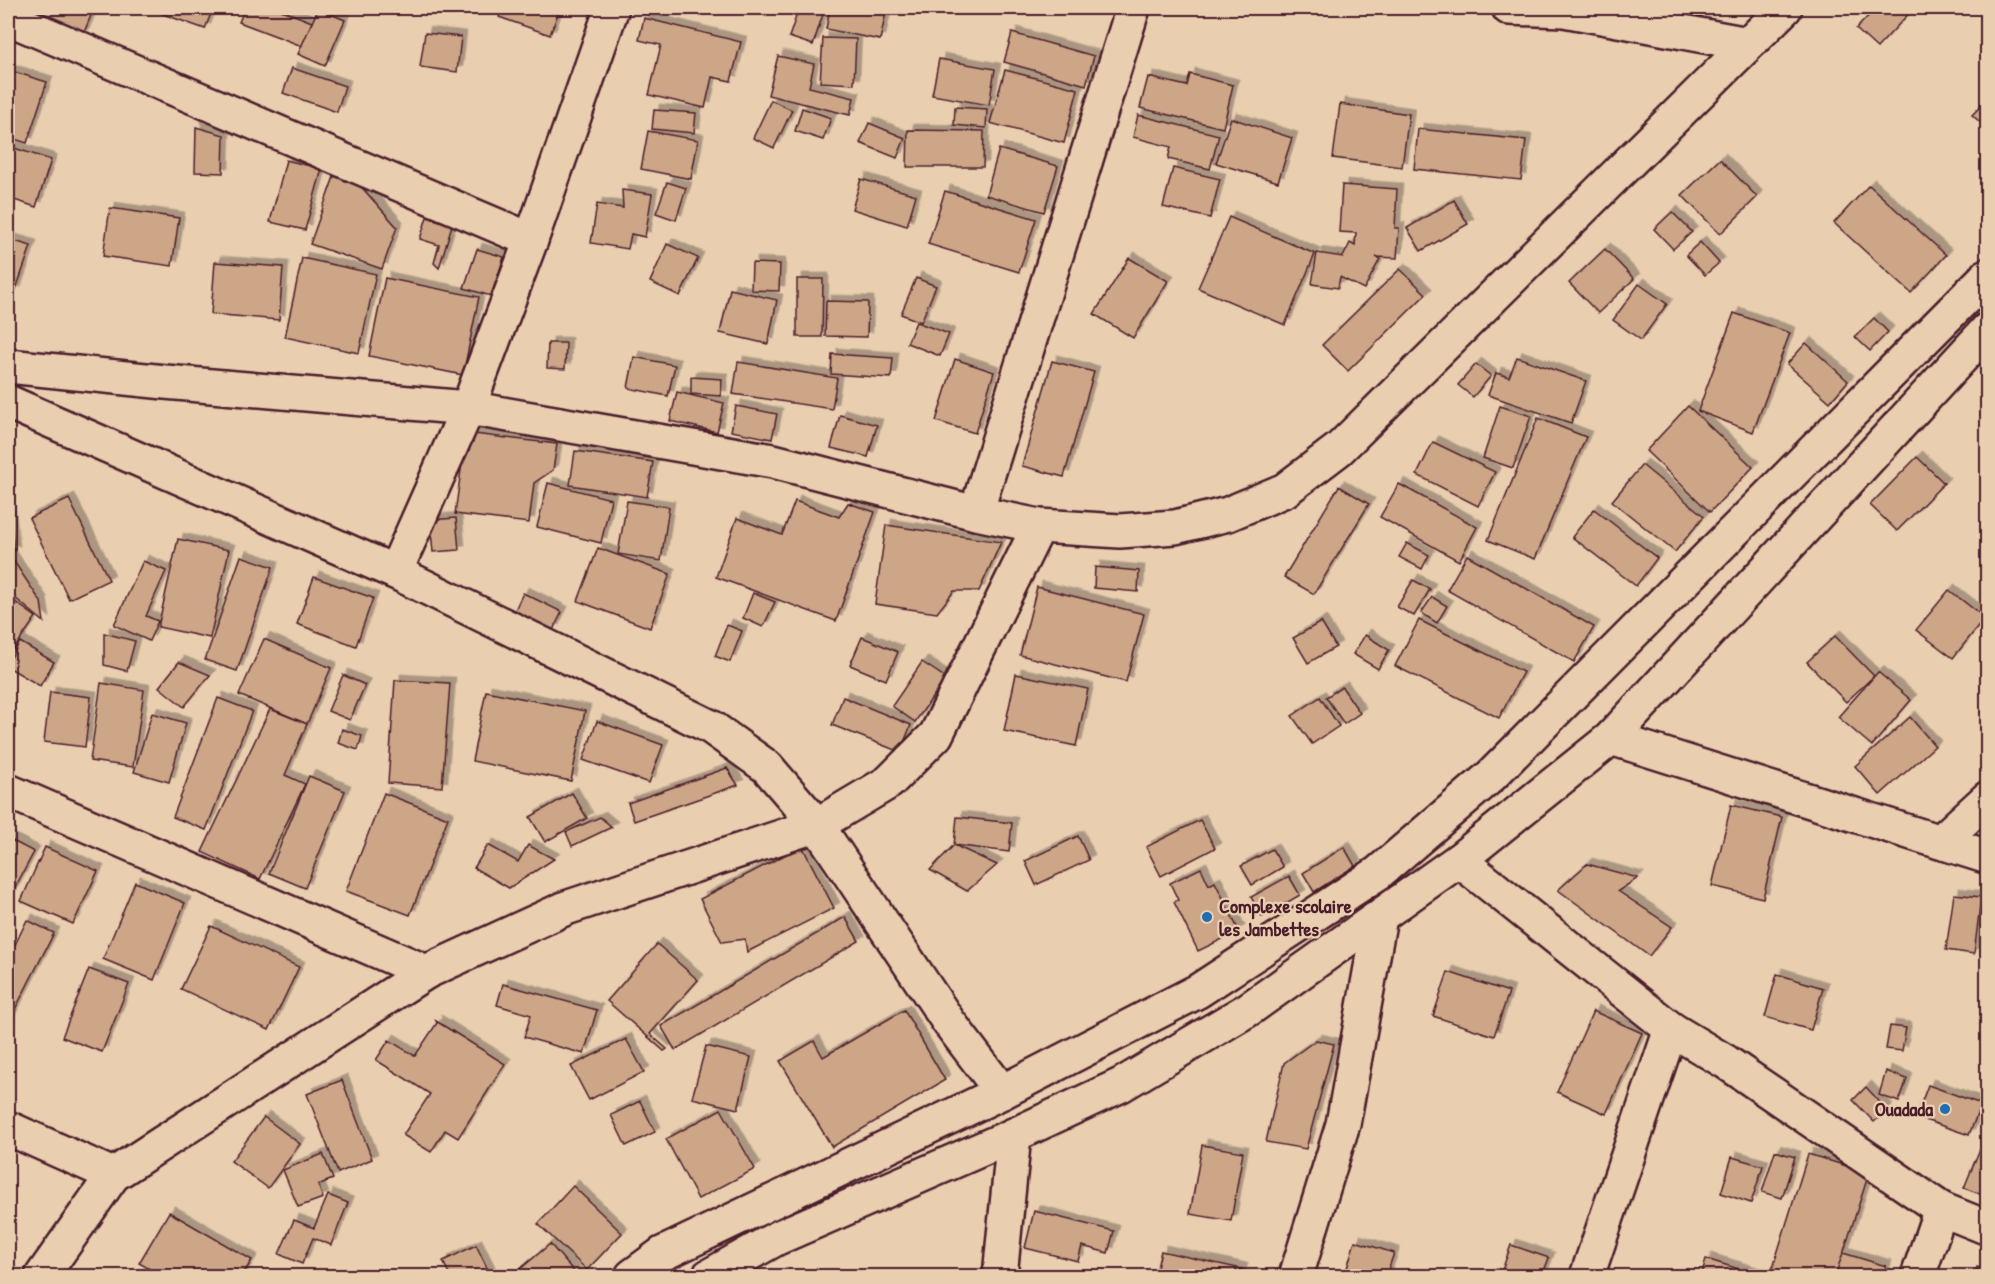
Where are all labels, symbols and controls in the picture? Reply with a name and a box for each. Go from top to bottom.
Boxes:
place label: Complexe scolaire les Jambettes [1219,892,1352,942]
marker: Complexe scolaire les Jambettes [1200,910,1214,924]
place label: Ouadada [1875,1095,1933,1122]
marker: Ouadada [1938,1102,1952,1116]

